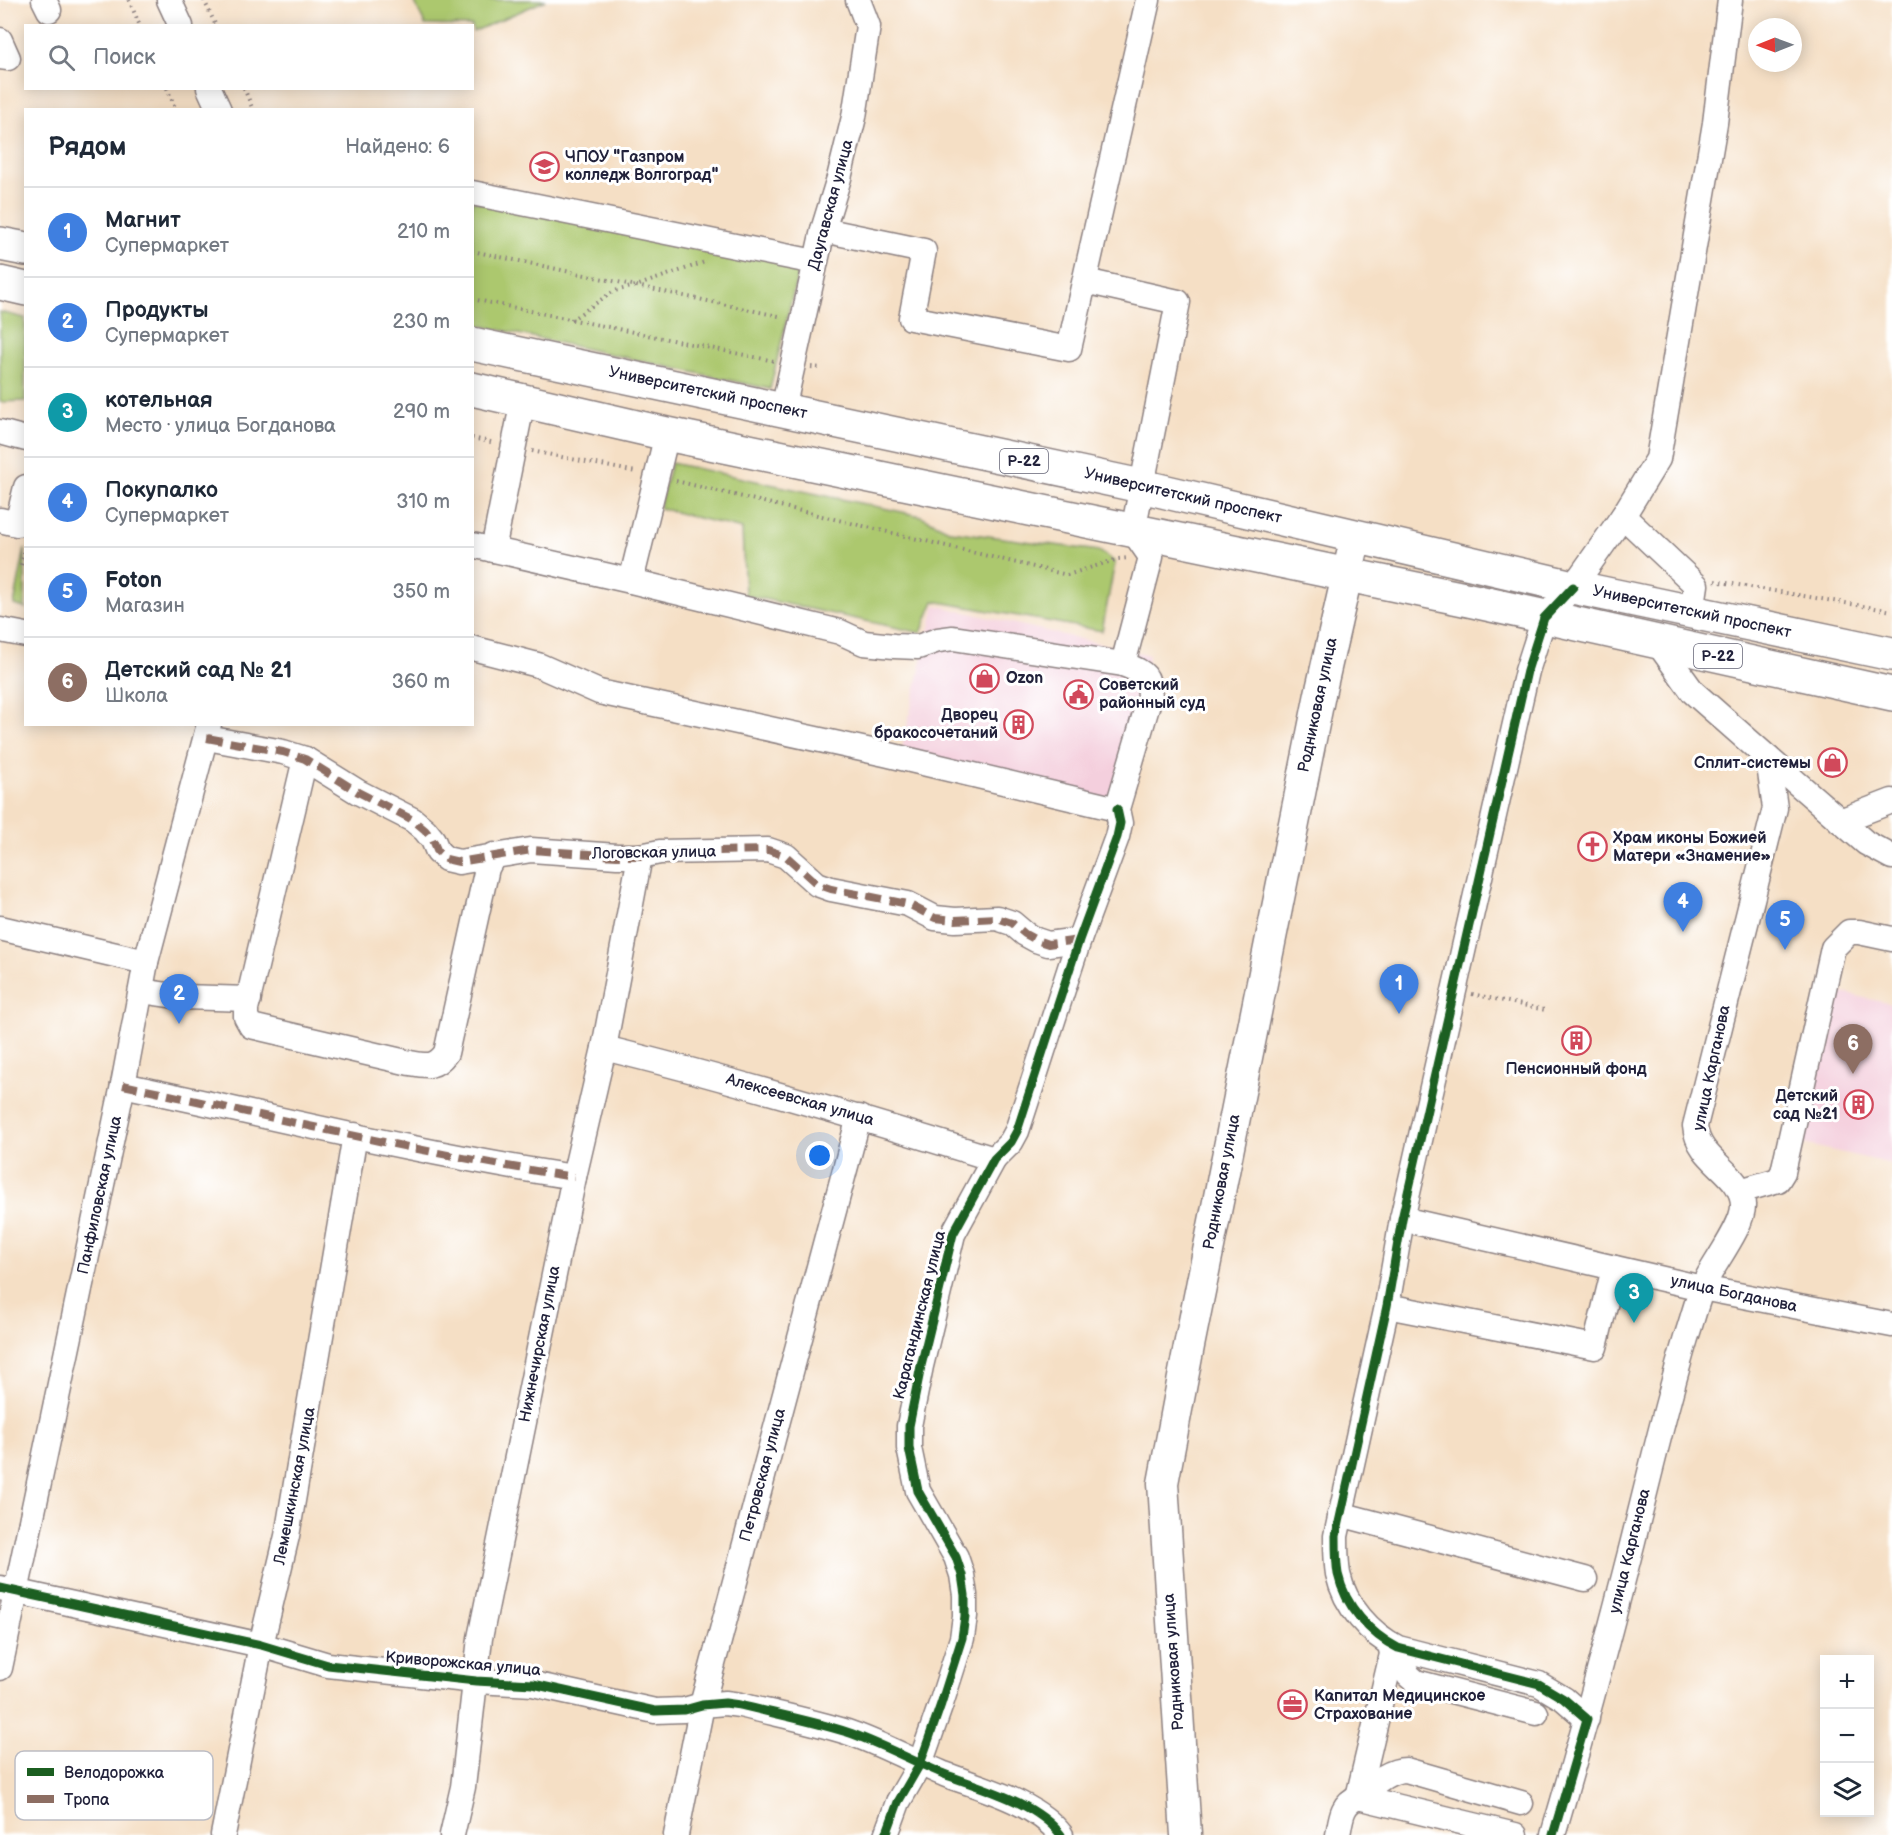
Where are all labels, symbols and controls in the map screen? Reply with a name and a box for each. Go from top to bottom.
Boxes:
north arrow [1748,18,1802,72]
search box [24,24,474,90]
icon: search [45,41,78,74]
text: Поиск [93,44,156,71]
text: Рядом [48,132,126,163]
text: Найдено: 6 [345,135,450,159]
street label: Даугавская улица [804,137,858,273]
place label: ЧПОУ "Газпром колледж Волгоград" [565,148,718,185]
school or university icon: ЧПОУ "Газпром колледж Волгоград" [528,150,560,182]
text: Магнит [105,207,181,234]
text: 1 [63,220,72,244]
text: 210 m [397,220,450,244]
text: Супермаркет [105,234,229,258]
text: Продукты [105,297,209,324]
text: 2 [62,310,73,334]
text: 230 m [393,310,450,334]
text: Супермаркет [105,324,229,348]
street label: Университетский проспект [607,363,809,423]
text: котельная [105,387,213,414]
text: 3 [62,400,73,424]
text: 290 m [393,400,450,424]
text: Место · улица Богданова [105,414,336,438]
road number: Р-22 [1000,449,1048,473]
street label: Университетский проспект [1082,464,1284,528]
text: Покупалко [105,477,218,504]
text: 4 [62,490,73,514]
text: 310 m [396,490,450,514]
text: Супермаркет [105,504,229,528]
text: Foton [105,567,162,594]
text: 5 [62,580,73,604]
text: 350 m [393,580,450,604]
street label: Университетский проспект [1591,582,1793,642]
text: Магазин [105,594,185,618]
street label: Родниковая улица [1294,635,1342,774]
road number: Р-22 [1694,644,1742,668]
text: Детский сад № 21 [105,657,292,684]
shop icon: Ozon [969,662,1001,694]
place label: Ozon [1006,669,1043,688]
text: 6 [61,670,74,694]
text: 360 m [392,670,450,694]
place label: Советский районный суд [1099,676,1205,713]
public building icon: Советский районный суд [1062,678,1094,710]
text: Школа [105,684,168,708]
place label: Дворец бракосочетаний [874,706,998,743]
building icon: Дворец бракосочетаний [1003,708,1035,740]
shop icon: Сплит-системы [1816,747,1848,779]
place label: Сплит-системы [1694,754,1811,773]
place label: Храм иконы Божией Матери «Знамение» [1612,829,1771,866]
church icon: Храм иконы Божией Матери «Знамение» [1576,831,1608,863]
street label: Логовская улица [591,842,717,864]
pin: 4 [1664,882,1702,932]
pin: 5 [1766,900,1804,950]
pin: 1 [1380,964,1418,1014]
pin: 2 [160,974,198,1024]
street label: улица Карганова [1689,1003,1735,1133]
pin: 6 [1834,1024,1872,1074]
building icon: Пенсионный фонд [1560,1025,1592,1057]
place label: Пенсионный фонд [1505,1060,1647,1079]
street label: Алексеевская улица [723,1070,877,1130]
place label: Детский сад №21 [1773,1087,1838,1124]
building icon: Детский сад №21 [1843,1089,1875,1121]
street label: Родниковая улица [1200,1112,1245,1251]
street label: Панфиловская улица [74,1113,126,1276]
your location [805,1141,834,1170]
street label: Карагандинская улица [890,1228,950,1401]
street label: Нижнечирская улица [515,1264,565,1424]
street label: улица Богданова [1669,1271,1799,1317]
pin: 3 [1614,1274,1654,1323]
street label: Лемешкинская улица [270,1405,320,1568]
street label: Петровская улица [736,1406,790,1544]
street label: улица Карганова [1605,1486,1655,1615]
street label: Родниковая улица [1160,1592,1188,1731]
street label: Криворожская улица [384,1648,542,1680]
map controls [1820,1655,1874,1817]
button: + [1820,1655,1874,1709]
place label: Капитал Медицинское Страхование [1314,1687,1486,1724]
office icon: Капитал Медицинское Страхование [1277,1689,1309,1721]
button: − [1820,1709,1874,1763]
legend [15,1751,213,1820]
button: layers [1820,1763,1874,1817]
text: Велодорожка [64,1764,165,1783]
text: Тропа [64,1791,110,1810]

